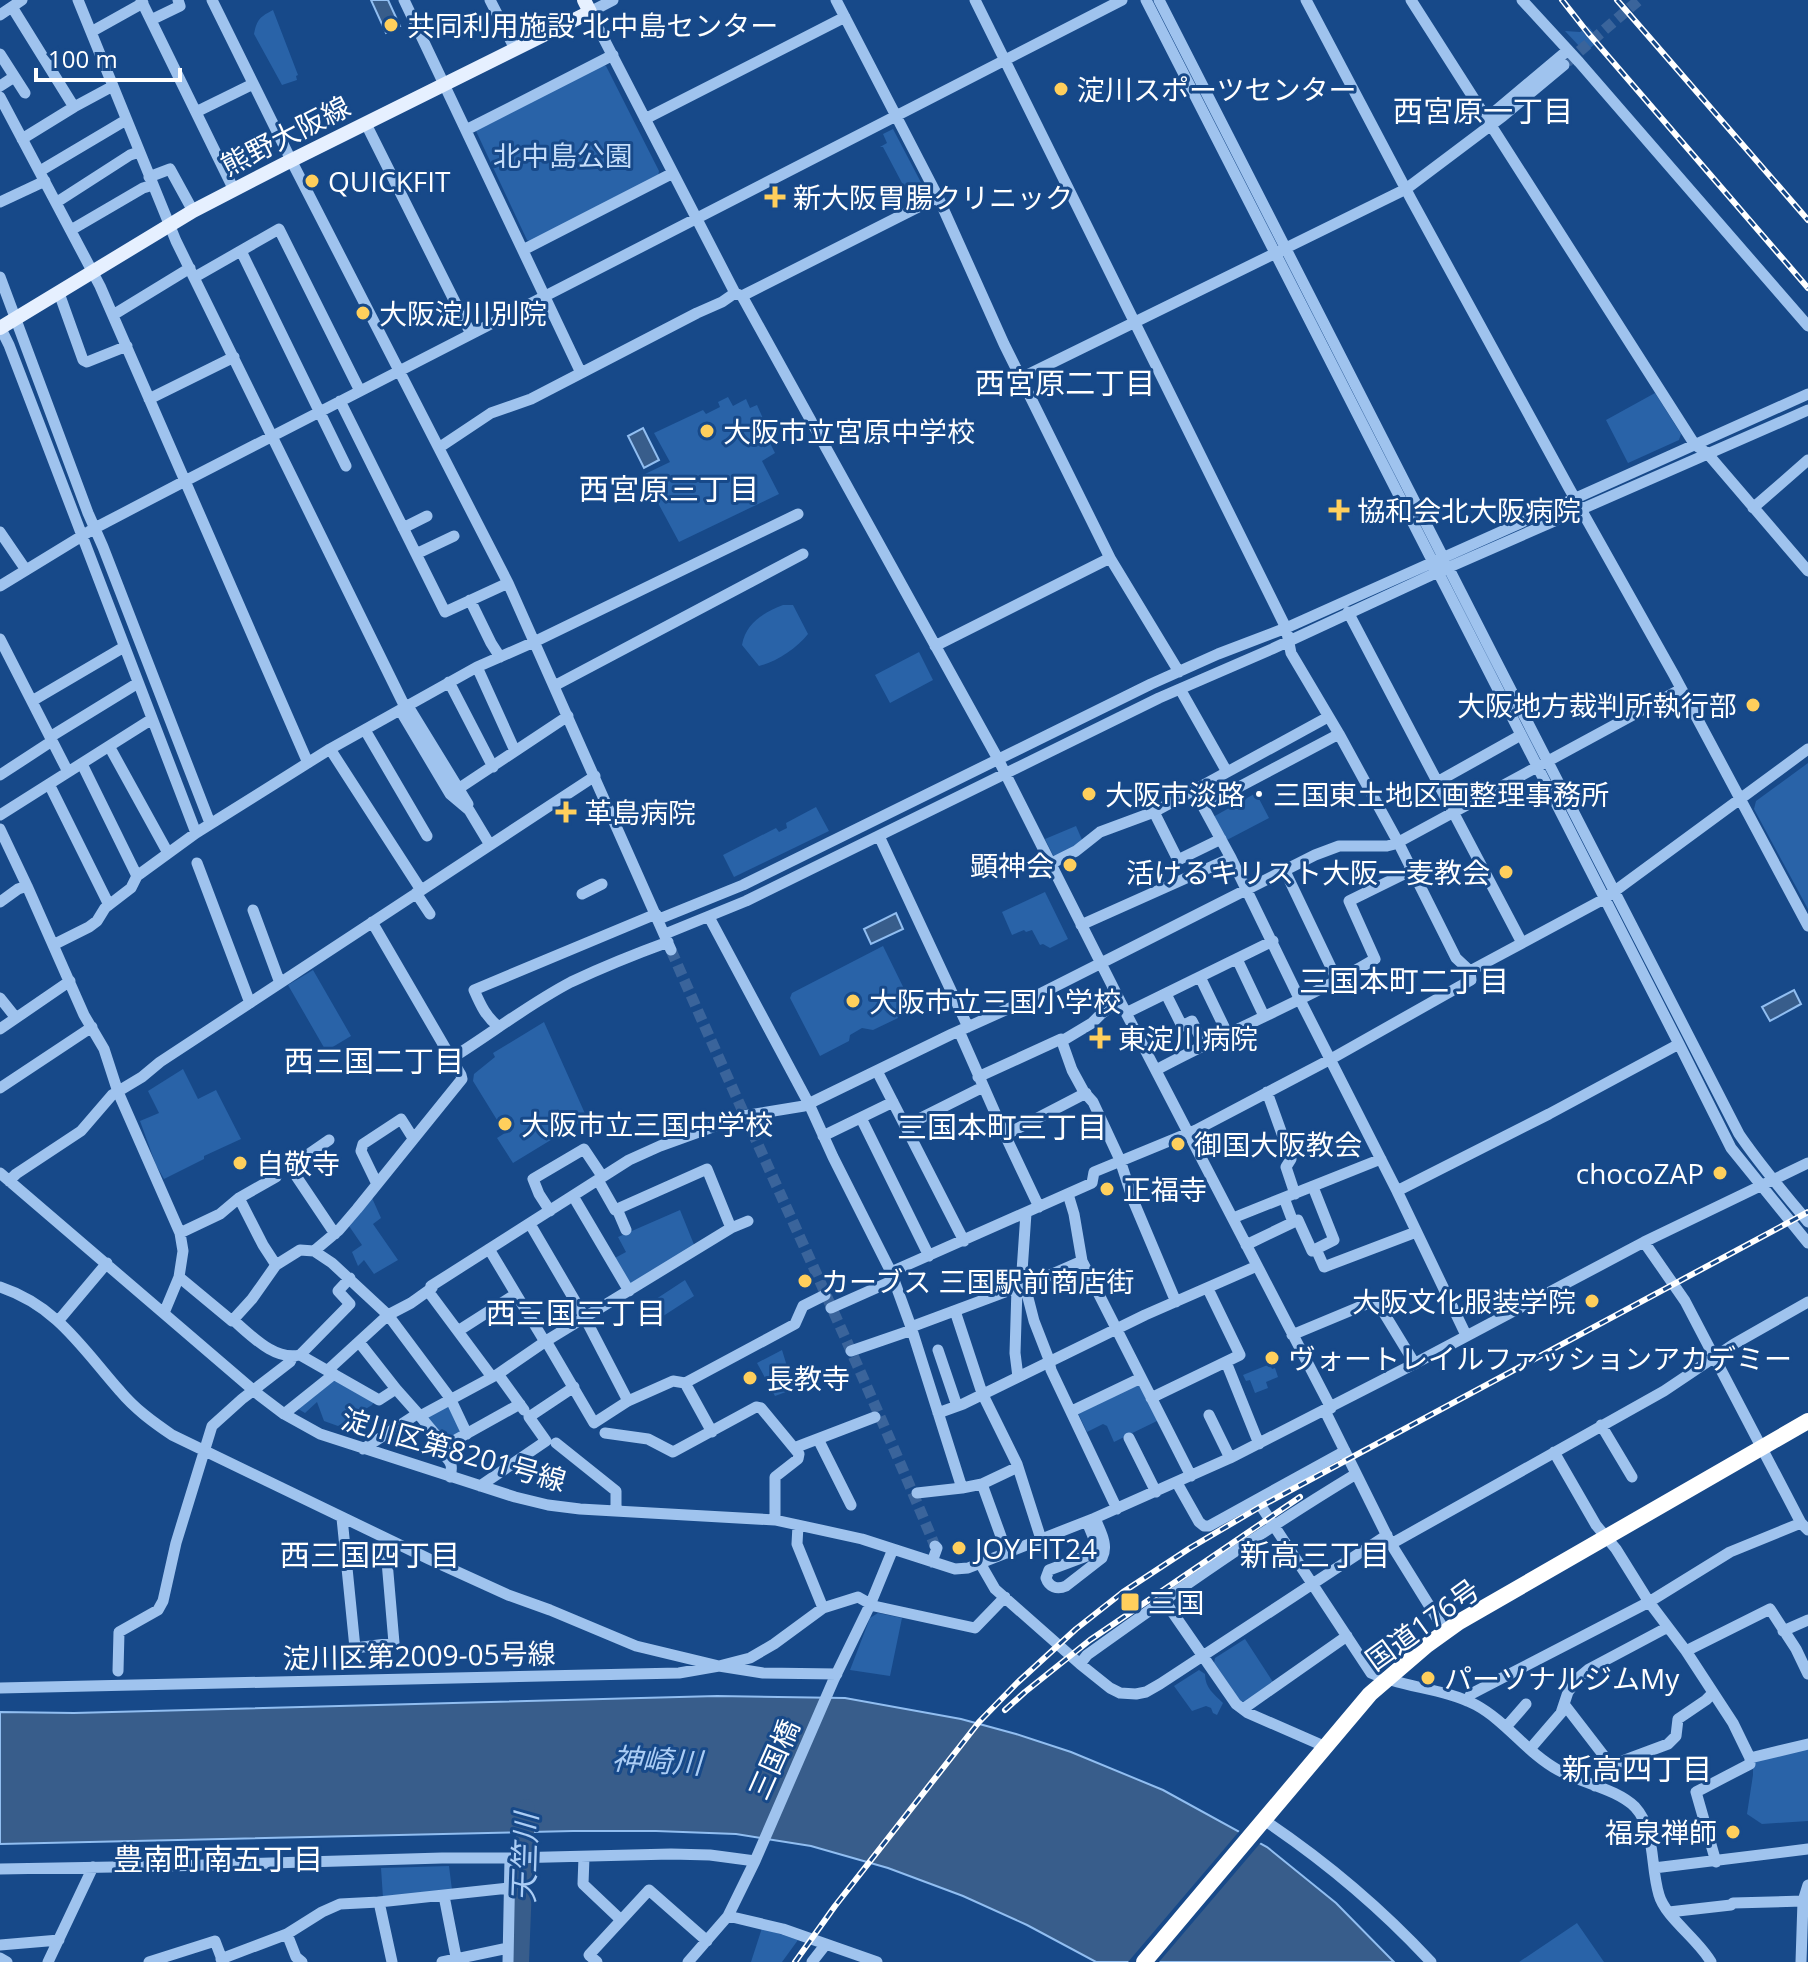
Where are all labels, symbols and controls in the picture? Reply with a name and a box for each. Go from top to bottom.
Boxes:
place label: 共同利用施設 北中島センター [407,6,778,44]
marker: 共同利用施設 北中島センター [382,16,400,34]
scale bar [36,32,180,82]
text: 100 m [48,42,118,75]
place label: 淀川スポーツセンター [1077,70,1356,108]
marker: 淀川スポーツセンター [1052,80,1070,98]
street label: 熊野大阪線 [214,86,356,184]
district label: 西宮原一丁目 [1393,90,1573,131]
park label: 北中島公園 [493,136,633,174]
place label: QUICKFIT [328,162,451,200]
marker: QUICKFIT [303,172,321,190]
place label: 新大阪胃腸クリニック [793,178,1073,216]
marker: 新大阪胃腸クリニック [764,186,786,208]
place label: 大阪淀川別院 [379,294,547,332]
marker: 大阪淀川別院 [354,304,372,322]
district label: 西宮原二丁目 [975,362,1155,403]
place label: 大阪市立宮原中学校 [723,412,975,450]
marker: 大阪市立宮原中学校 [698,422,716,440]
district label: 西宮原三丁目 [579,468,759,509]
place label: 協和会北大阪病院 [1357,491,1581,529]
marker: 協和会北大阪病院 [1328,499,1350,521]
place label: 大阪地方裁判所執行部 [1457,686,1737,724]
marker: 大阪地方裁判所執行部 [1744,696,1762,714]
place label: 大阪市淡路・三国東土地区画整理事務所 [1105,775,1609,813]
marker: 大阪市淡路・三国東土地区画整理事務所 [1080,785,1098,803]
place label: 革島病院 [584,793,696,831]
marker: 革島病院 [555,801,577,823]
place label: 顕神会 [970,846,1054,884]
place label: 活けるキリスト大阪一麦教会 [1126,853,1490,891]
marker: 顕神会 [1061,856,1079,874]
marker: 活けるキリスト大阪一麦教会 [1497,863,1515,881]
district label: 三国本町二丁目 [1299,960,1509,1001]
place label: 大阪市立三国小学校 [869,982,1121,1020]
marker: 大阪市立三国小学校 [844,992,862,1010]
place label: 東淀川病院 [1118,1019,1258,1057]
marker: 東淀川病院 [1089,1027,1111,1049]
district label: 西三国二丁目 [284,1040,464,1081]
place label: 大阪市立三国中学校 [521,1105,773,1143]
district label: 三国本町三丁目 [897,1106,1107,1147]
marker: 大阪市立三国中学校 [496,1115,514,1133]
place label: 御国大阪教会 [1194,1125,1362,1163]
marker: 御国大阪教会 [1169,1135,1187,1153]
place label: 自敬寺 [256,1144,340,1182]
marker: 自敬寺 [231,1154,249,1172]
place label: chocoZAP [1576,1154,1704,1192]
marker: chocoZAP [1711,1164,1729,1182]
place label: 正福寺 [1123,1170,1207,1208]
marker: 正福寺 [1098,1180,1116,1198]
place label: カーブス 三国駅前商店街 [821,1262,1135,1300]
marker: カーブス 三国駅前商店街 [796,1272,814,1290]
place label: 大阪文化服装学院 [1352,1282,1576,1320]
district label: 西三国三丁目 [486,1292,666,1333]
marker: 大阪文化服装学院 [1583,1292,1601,1310]
place label: ヴォートレイルファッションアカデミー [1288,1339,1792,1377]
marker: ヴォートレイルファッションアカデミー [1263,1349,1281,1367]
place label: 長教寺 [766,1359,850,1397]
marker: 長教寺 [741,1369,759,1387]
street label: 淀川区第8201号線 [337,1399,571,1499]
place label: JOY FIT24 [972,1529,1097,1567]
district label: 西三国四丁目 [280,1534,460,1575]
district label: 新高三丁目 [1240,1534,1390,1575]
marker: JOY FIT24 [950,1539,968,1557]
street label: 国道176号 [1357,1570,1487,1678]
place label: 三国 [1148,1583,1204,1621]
marker: 三国 [1119,1591,1141,1613]
street label: 淀川区第2009-05号線 [282,1634,556,1676]
place label: パーソナルジムMy [1444,1659,1680,1697]
marker: パーソナルジムMy [1419,1669,1437,1687]
street label: 三国橋 [739,1713,807,1805]
water label: 神崎川 [611,1737,706,1783]
district label: 新高四丁目 [1562,1748,1712,1789]
water label: 天竺川 [502,1809,546,1904]
place label: 福泉禅師 [1605,1813,1717,1851]
marker: 福泉禅師 [1724,1823,1742,1841]
district label: 豊南町南五丁目 [113,1838,323,1879]

